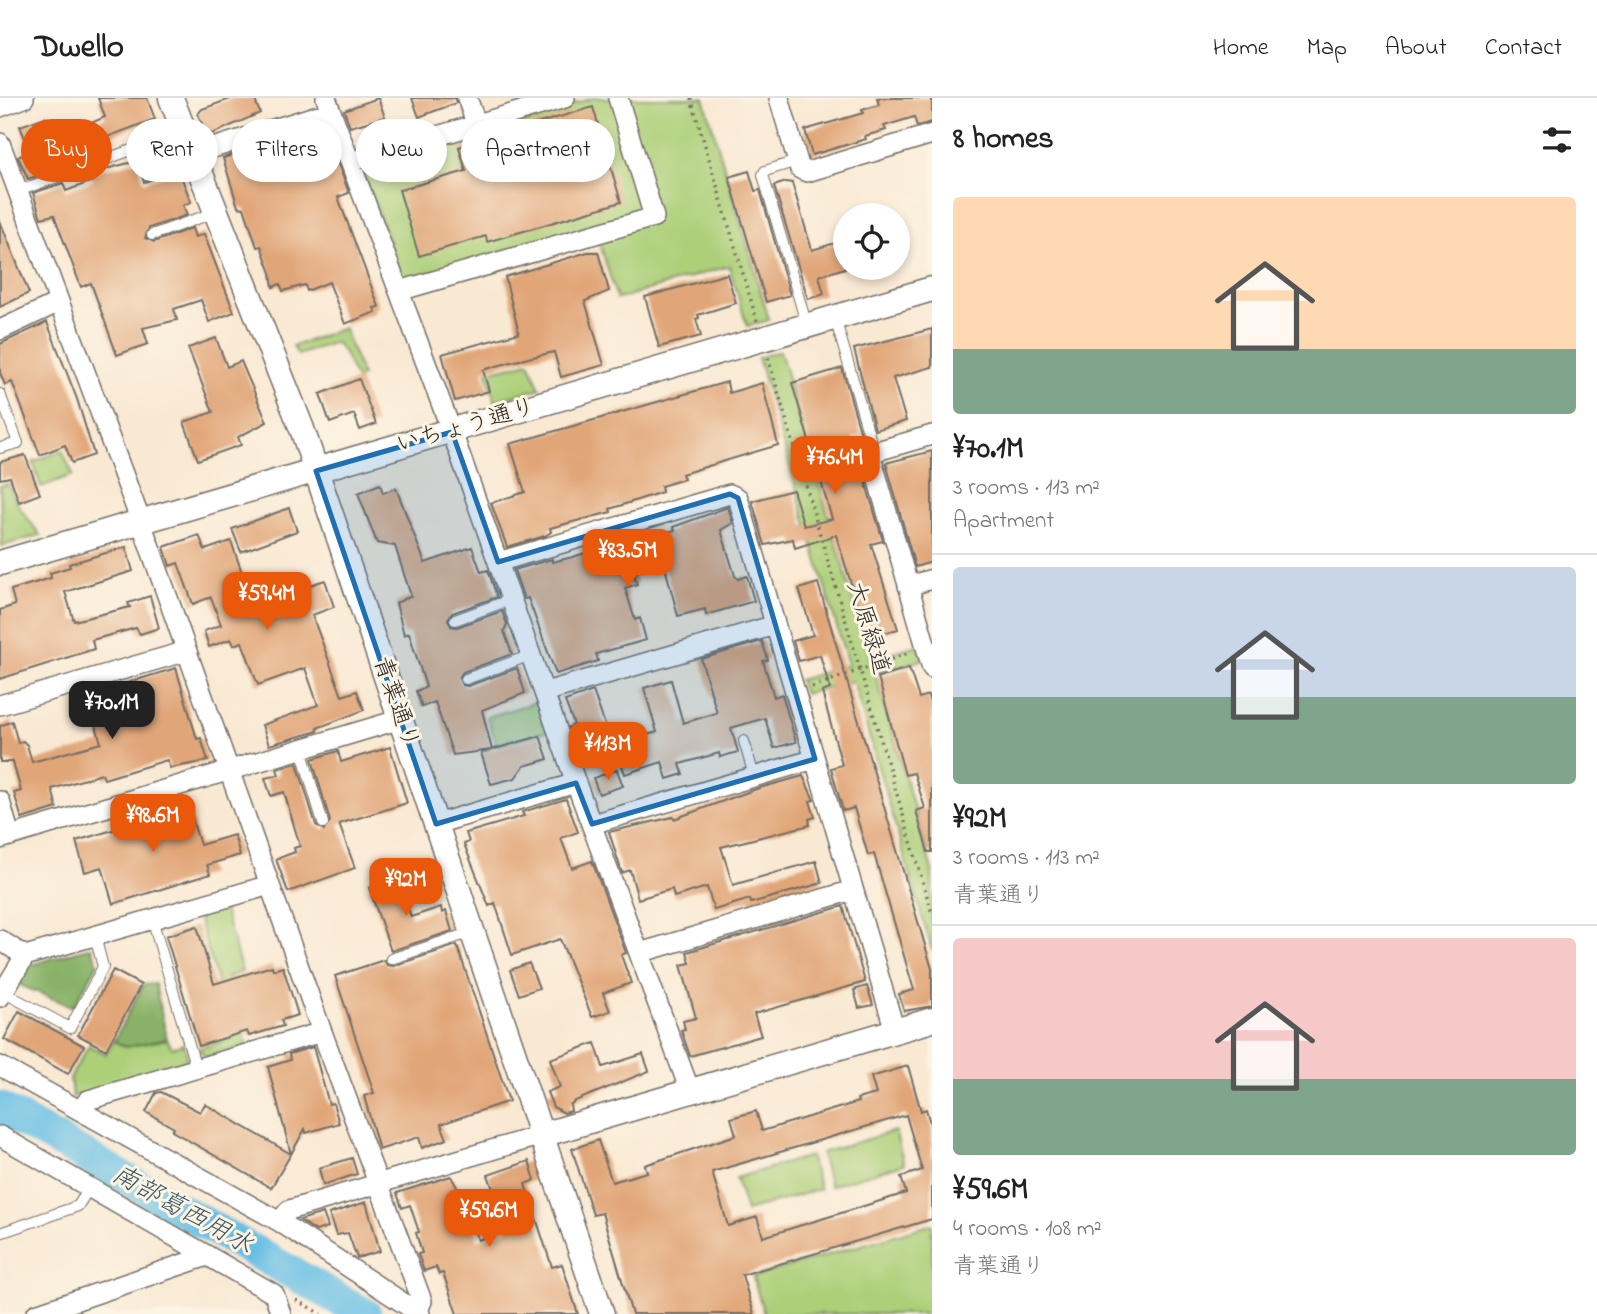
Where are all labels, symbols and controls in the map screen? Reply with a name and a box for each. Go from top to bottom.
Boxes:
text: Dwello [35,24,124,72]
text: Home [1213,31,1269,66]
text: Map [1307,31,1347,66]
text: About [1385,31,1447,66]
text: Contact [1485,31,1562,66]
text: 8 homes [953,118,1054,162]
chip: Buy [21,119,112,182]
chip: Rent [126,119,218,182]
chip: Filters [232,119,342,182]
chip: New [356,119,447,182]
chip: Apartment [461,119,615,182]
icon: filters [1538,121,1576,159]
map controls [833,203,910,280]
button: locate [833,203,910,280]
icon: home [1202,243,1328,369]
street label: いちょう通り [392,390,540,464]
text: ¥70.1M [953,428,1024,472]
pin: ¥76.4M [778,436,892,496]
text: ¥76.4M [807,442,863,475]
text: 3 rooms · 113 m² [953,472,1100,505]
text: Apartment [953,505,1054,538]
pin: ¥83.5M [571,530,685,589]
text: ¥83.5M [599,535,657,568]
pin: ¥59.4M [210,573,324,632]
street label: 大原緑道 [836,577,898,679]
text: ¥59.4M [238,578,296,611]
icon: home [1202,612,1328,738]
street label: 青葉通り [363,652,427,754]
pin: ¥70.1M [55,682,169,741]
text: ¥70.1M [85,687,139,720]
pin: ¥113M [559,722,657,782]
text: ¥113M [584,728,632,761]
pin: ¥98.6M [96,794,210,854]
text: ¥92M [953,798,1007,842]
text: ¥98.6M [126,800,180,833]
text: 3 rooms · 113 m² [953,842,1100,875]
pin: ¥92M [365,858,447,918]
text: ¥92M [385,864,427,897]
text: 青葉通り [953,880,1045,913]
icon: home [1202,983,1328,1109]
water label: 南部葛西用水 [105,1157,259,1265]
text: ¥59.6M [953,1169,1028,1213]
pin: ¥59.6M [432,1190,546,1249]
text: ¥59.6M [460,1195,518,1228]
text: 4 rooms · 108 m² [953,1213,1102,1246]
text: 青葉通り [953,1251,1045,1284]

